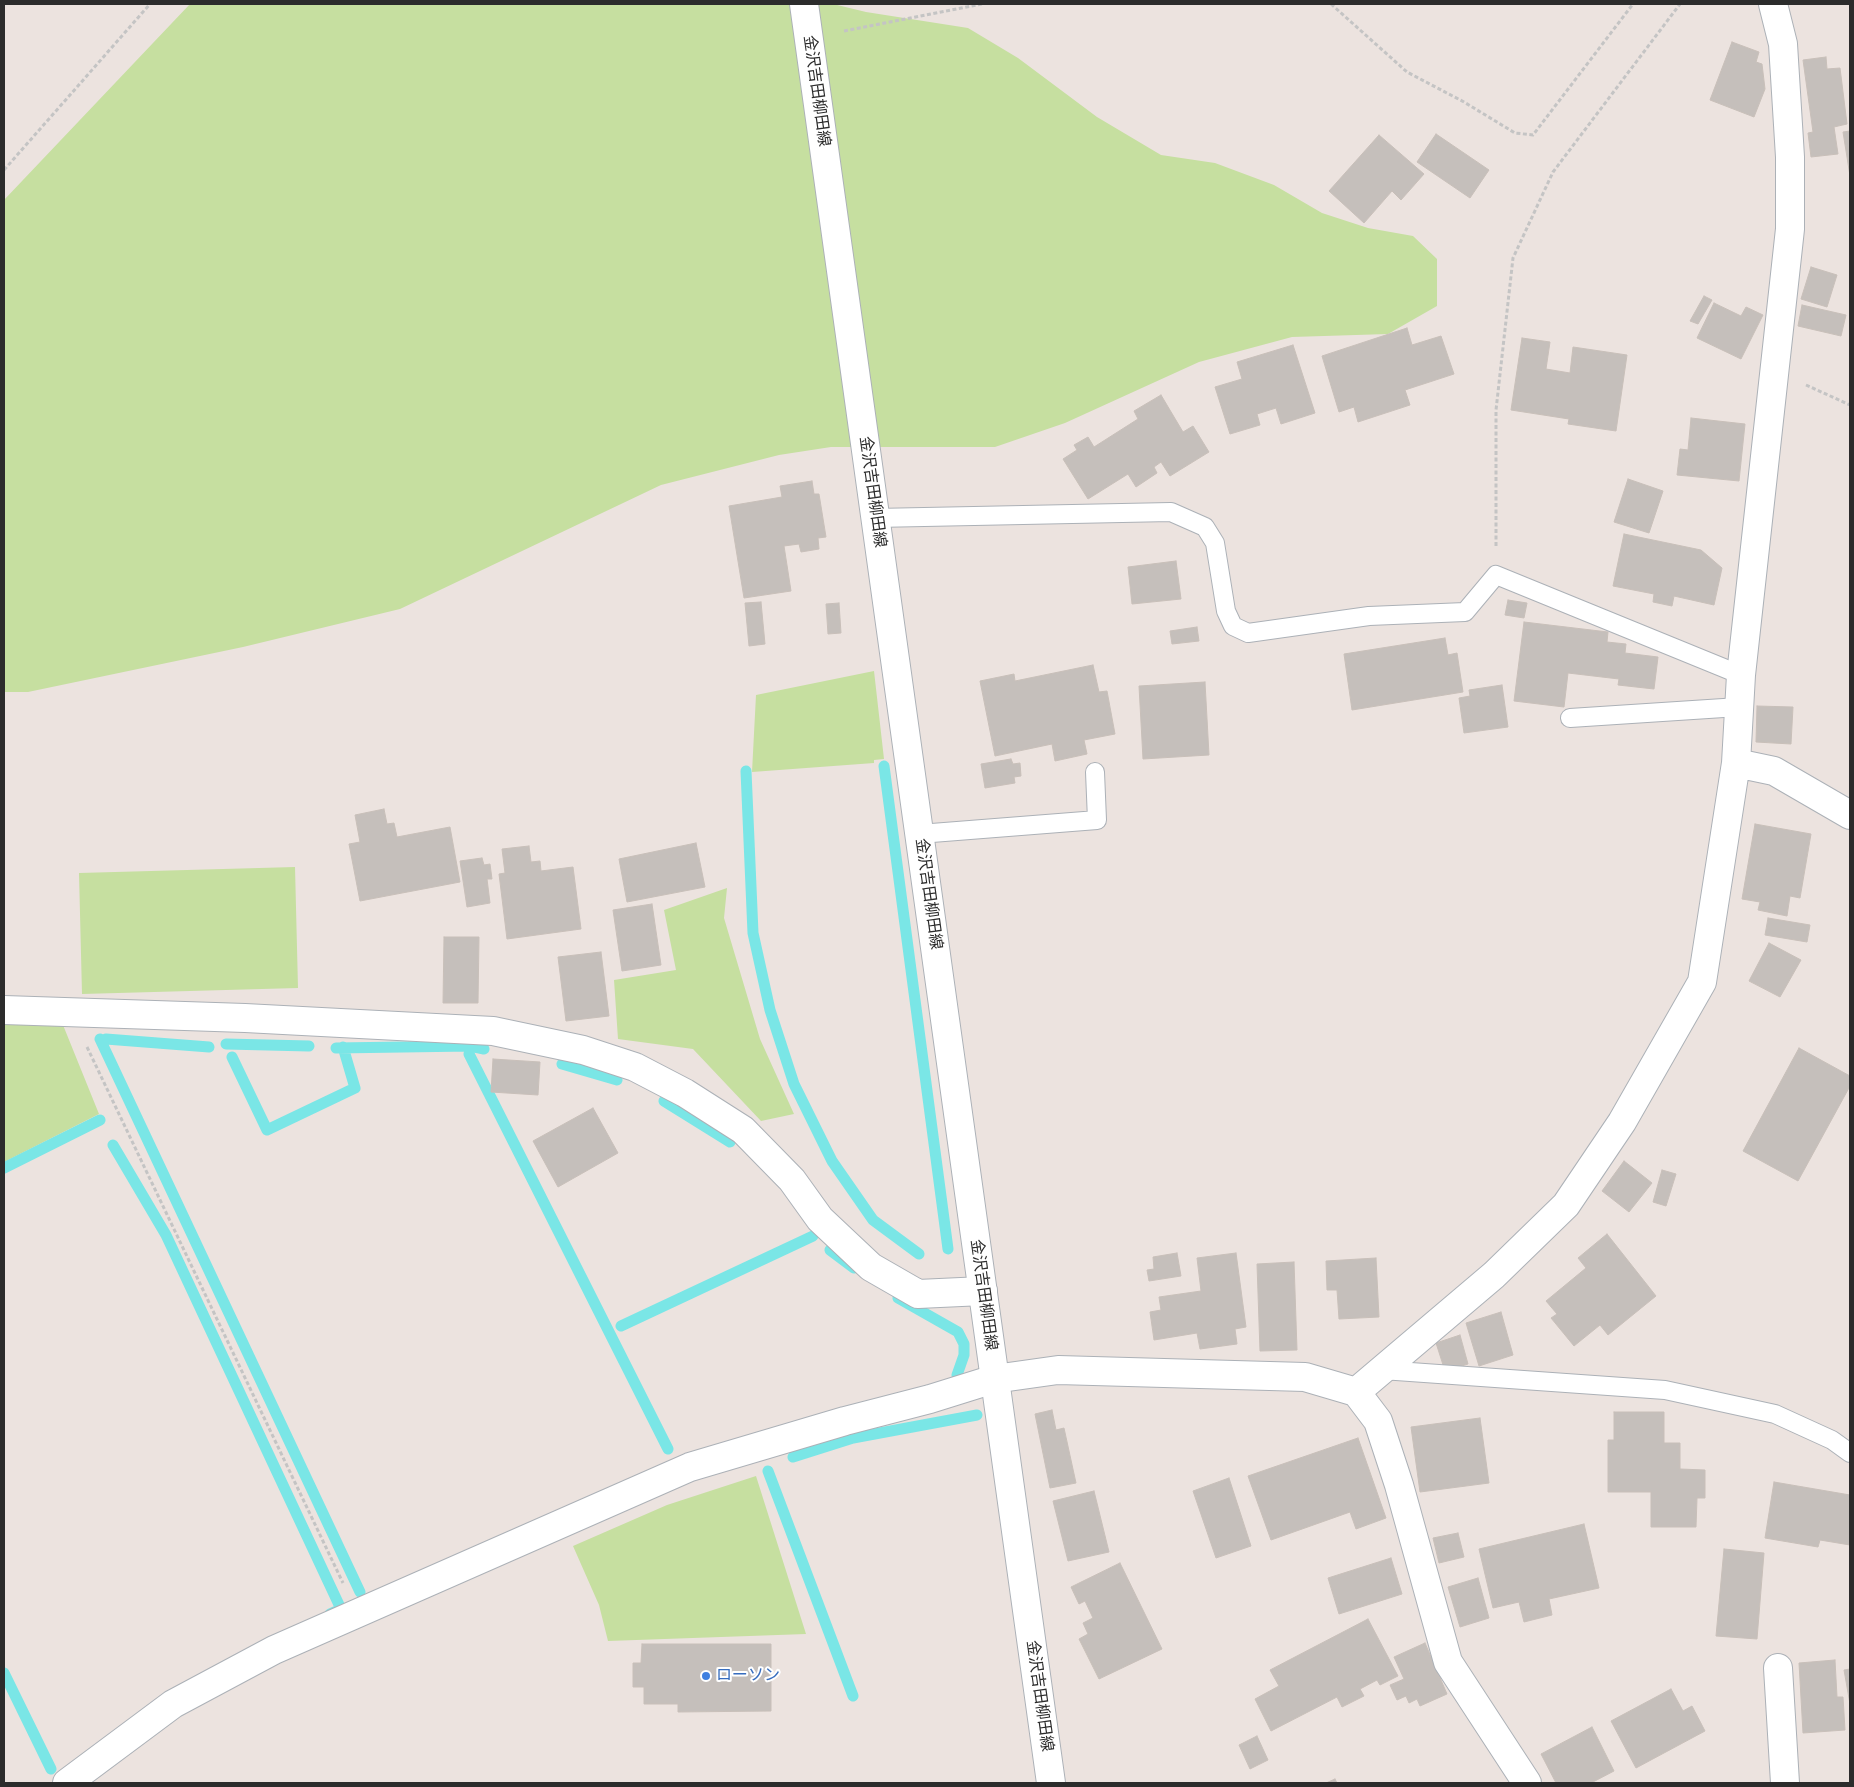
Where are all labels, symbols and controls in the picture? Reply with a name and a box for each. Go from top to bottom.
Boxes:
street label: 金沢吉田柳田線 [799,34,833,148]
street label: 金沢吉田柳田線 [855,435,889,549]
street label: 金沢吉田柳田線 [911,837,945,951]
street label: 金沢吉田柳田線 [966,1238,1000,1352]
street label: 金沢吉田柳田線 [1022,1639,1056,1753]
place label: ローソン [716,1666,780,1686]
marker: ローソン [700,1670,712,1682]

